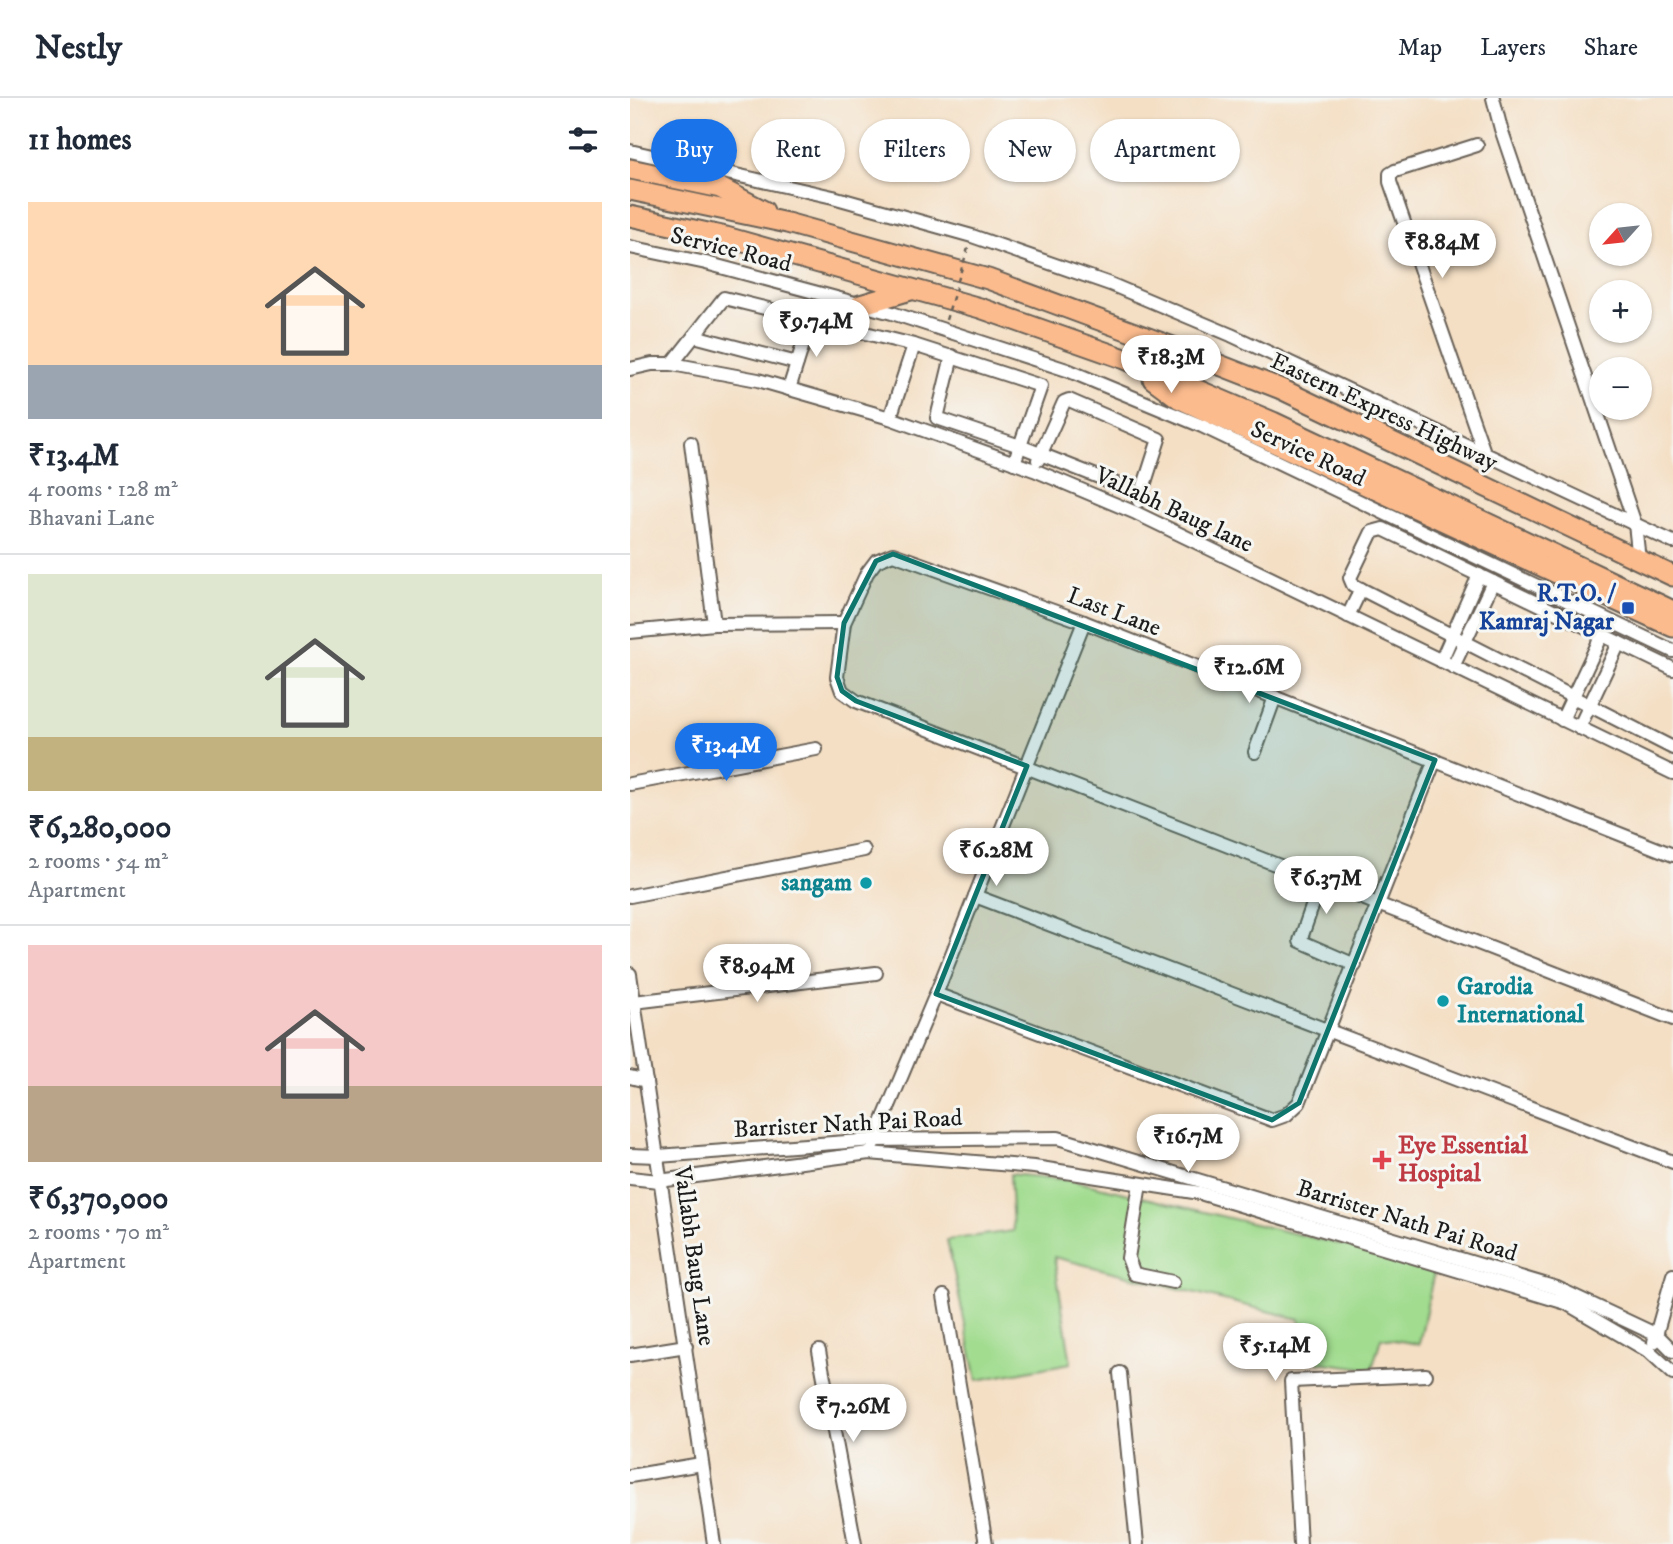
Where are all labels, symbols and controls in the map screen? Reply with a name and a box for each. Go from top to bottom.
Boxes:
text: Nestly [35,28,122,69]
text: Map [1398,33,1442,63]
text: Layers [1480,33,1546,63]
text: Share [1584,33,1638,63]
chip: Buy [651,119,737,182]
chip: Rent [751,119,845,182]
chip: Filters [859,119,970,182]
chip: New [984,119,1076,182]
chip: Apartment [1090,119,1240,182]
icon: filters [564,121,602,159]
text: 11 homes [28,122,132,159]
north arrow [1589,203,1652,266]
map controls [1589,203,1652,420]
street label: Service Road [667,220,795,280]
pin: ₹8.84M [1385,220,1499,280]
text: ₹8.84M [1404,228,1480,257]
icon: home [252,248,378,374]
button: + [1589,280,1652,343]
pin: ₹9.74M [759,300,873,359]
text: ₹9.74M [779,307,853,336]
pin: ₹18.3M [1114,336,1228,395]
text: ₹18.3M [1137,343,1205,372]
street label: Eastern Express Highway [1266,346,1503,478]
button: − [1589,357,1652,420]
street label: Service Road [1246,414,1370,494]
text: ₹13.4M [28,438,119,475]
street label: Vallabh Baug lane [1089,460,1258,560]
text: 4 rooms · 128 m² [28,475,178,504]
text: Bhavani Lane [28,504,155,533]
place label: R.T.O. / Kamraj Nagar [1479,579,1616,637]
street label: Last Lane [1063,580,1165,644]
marker: R.T.O. / Kamraj Nagar [1620,600,1636,616]
icon: home [252,620,378,746]
pin: ₹12.6M [1192,646,1306,705]
text: ₹12.6M [1213,653,1285,682]
pin: ₹13.4M [669,724,783,783]
text: ₹13.4M [691,731,761,760]
text: ₹6,280,000 [28,810,171,847]
pin: ₹6.28M [939,828,1053,888]
text: ₹6.28M [959,836,1033,865]
text: 2 rooms · 54 m² [28,847,168,876]
pin: ₹6.37M [1269,856,1383,916]
text: ₹6.37M [1290,864,1362,893]
place label: sangam [781,868,852,898]
marker: sangam [858,875,874,891]
text: Apartment [28,876,126,905]
pin: ₹8.94M [700,944,814,1004]
text: ₹8.94M [719,952,795,981]
place label: Garodia International [1457,972,1585,1030]
icon: home [252,991,378,1117]
marker: Garodia International [1435,993,1451,1009]
street label: Barrister Nath Pai Road [733,1103,963,1145]
pin: ₹16.7M [1131,1114,1245,1174]
text: ₹16.7M [1153,1122,1223,1151]
place label: Eye Essential Hospital [1398,1131,1528,1189]
marker: Eye Essential Hospital [1372,1150,1392,1170]
street label: Vallabh Baug Lane [666,1163,721,1348]
street label: Barrister Nath Pai Road [1293,1173,1521,1269]
text: ₹6,370,000 [28,1181,169,1218]
text: 2 rooms · 70 m² [28,1218,169,1247]
text: Apartment [28,1247,126,1276]
pin: ₹5.14M [1218,1324,1332,1383]
text: ₹5.14M [1239,1331,1311,1360]
pin: ₹7.26M [796,1384,910,1444]
text: ₹7.26M [816,1392,890,1421]

